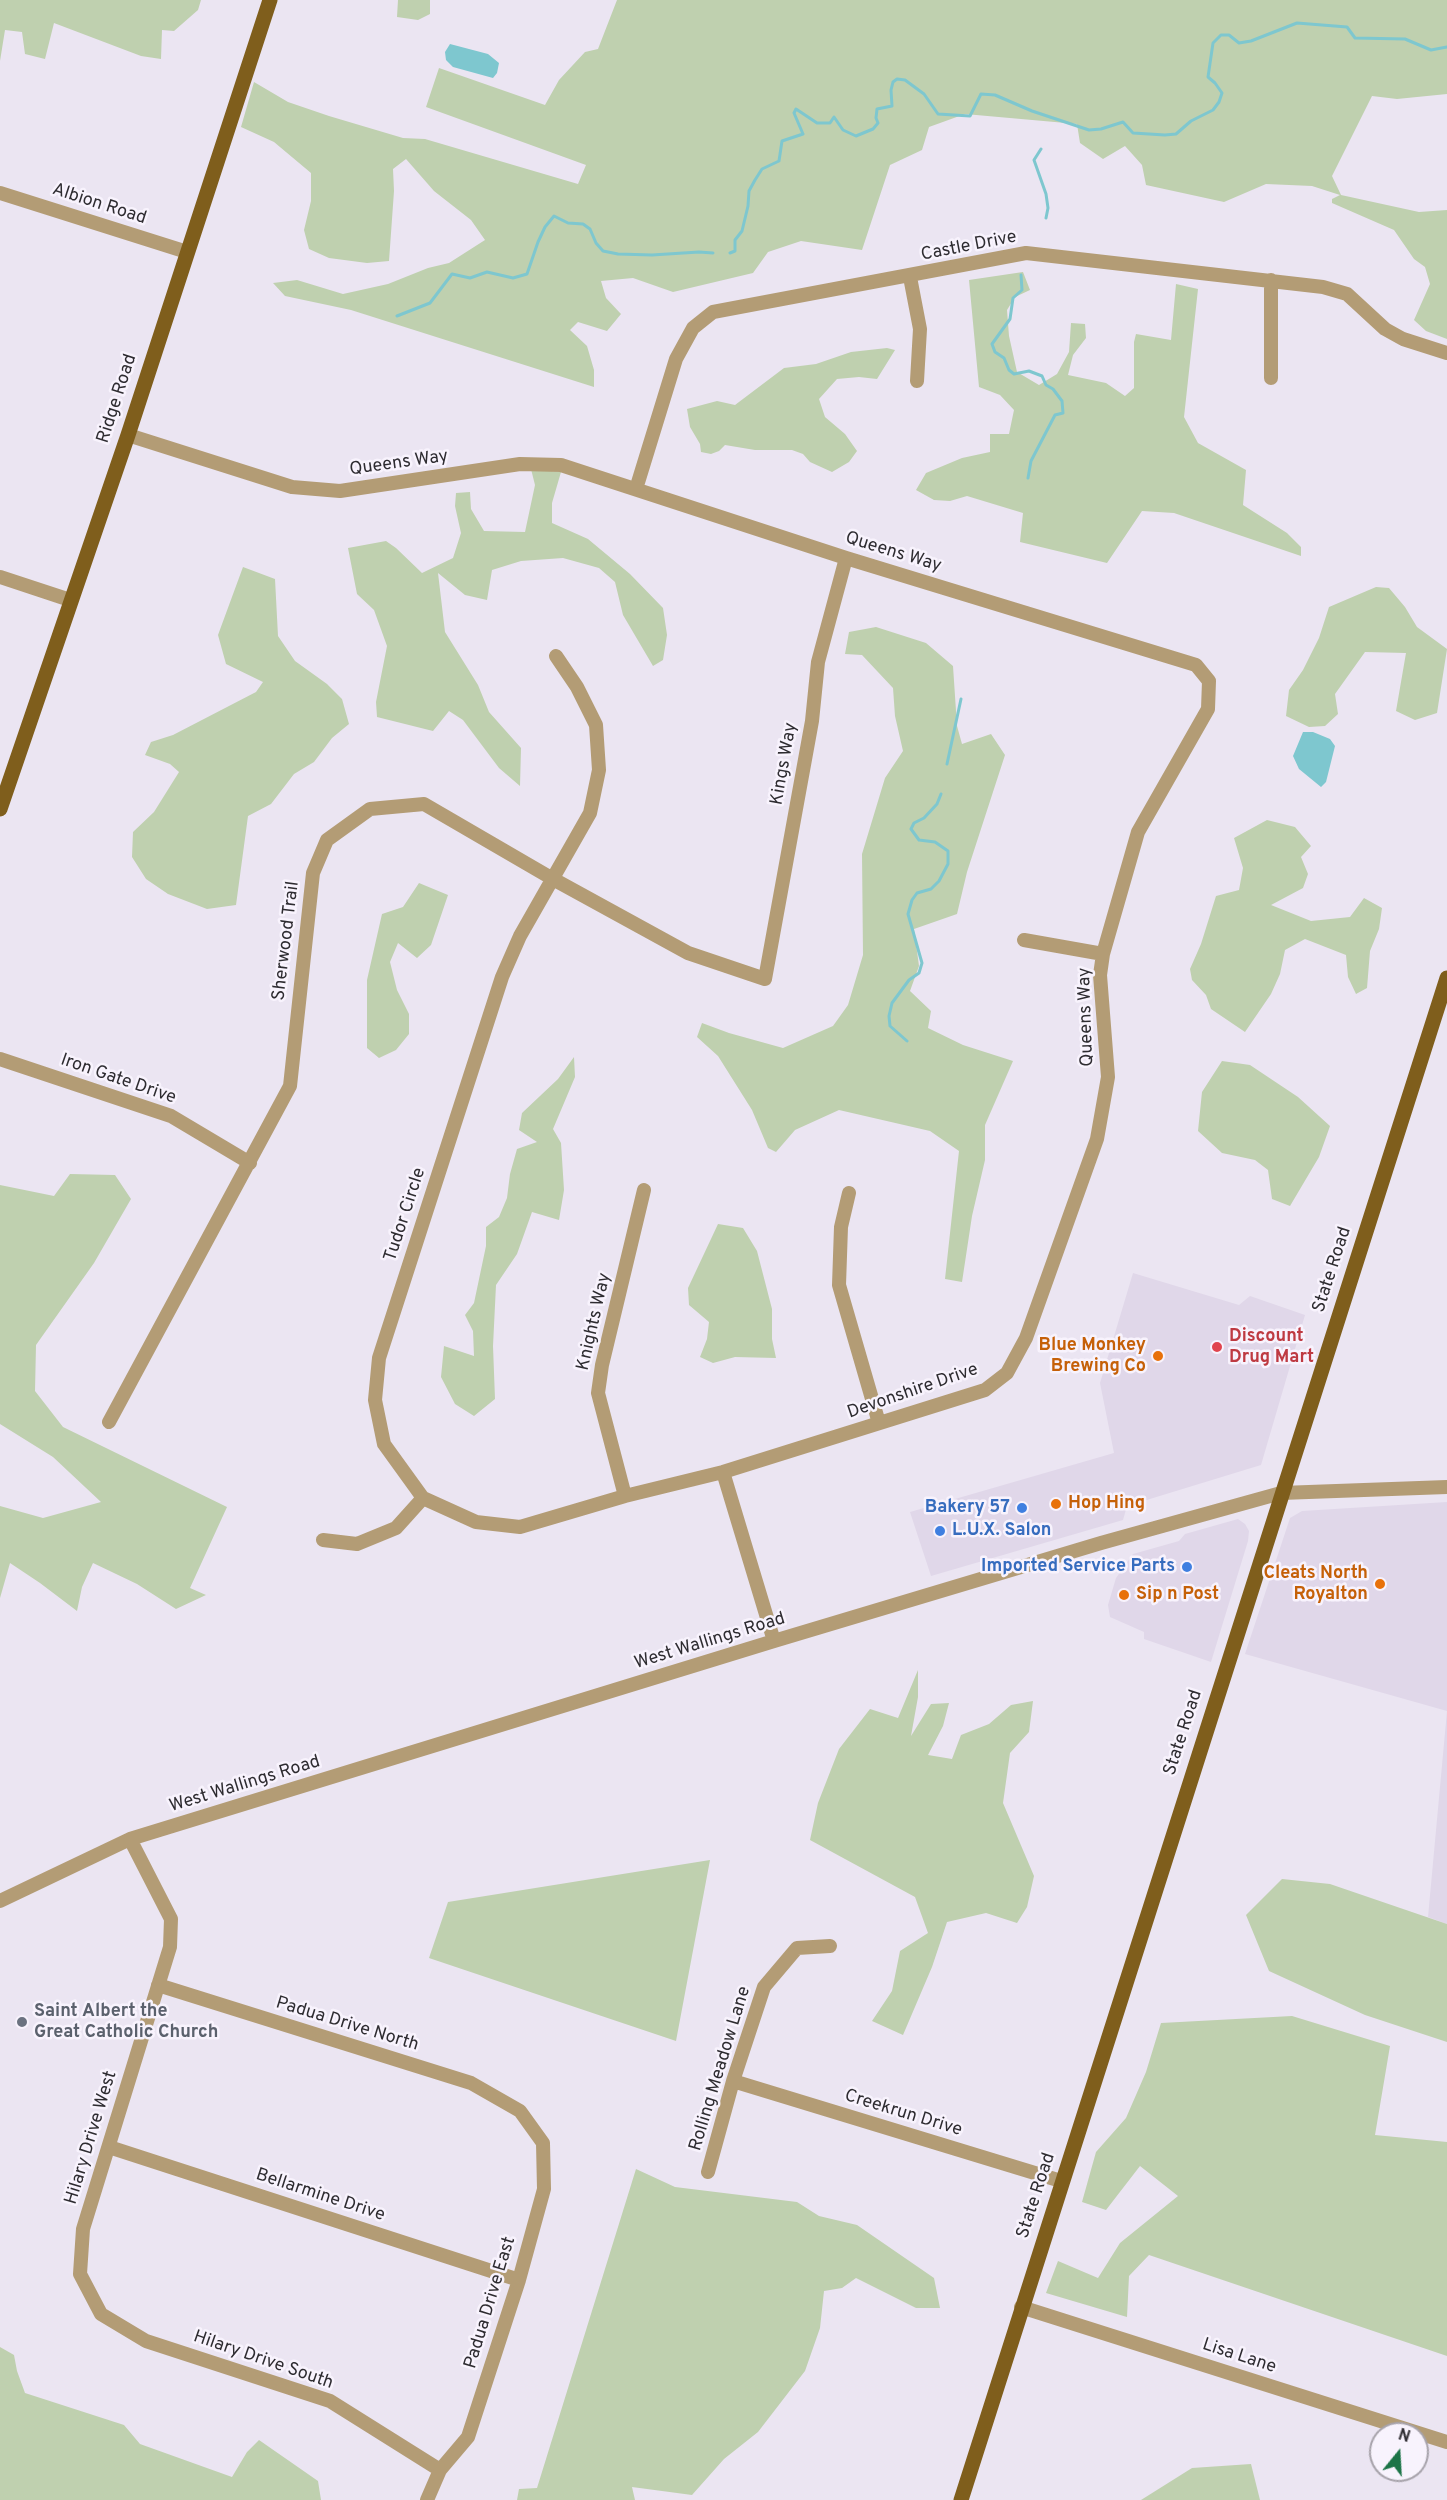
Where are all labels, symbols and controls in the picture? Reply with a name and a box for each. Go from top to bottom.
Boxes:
street label: Albion Road [49,180,149,230]
street label: Castle Drive [919,227,1019,267]
street label: Ridge Road [93,352,143,446]
street label: Queens Way [348,446,450,482]
street label: Queens Way [842,528,944,578]
street label: Kings Way [767,721,803,807]
street label: Sherwood Trail [269,880,305,1002]
street label: Queens Way [1074,967,1100,1067]
street label: Iron Gate Drive [57,1050,179,1110]
street label: Tudor Circle [381,1165,431,1265]
street label: State Road [1309,1225,1357,1315]
street label: Knights Way [573,1271,617,1373]
place label: Discount Drug Mart [1229,1326,1314,1368]
place label: Blue Monkey Brewing Co [1039,1335,1146,1378]
marker: Discount Drug Mart [1210,1340,1224,1354]
marker: Blue Monkey Brewing Co [1151,1349,1165,1363]
street label: Devonshire Drive [845,1360,981,1424]
place label: Hop Hing [1068,1493,1145,1515]
place label: Bakery 57 [925,1497,1010,1519]
marker: Hop Hing [1049,1497,1063,1511]
marker: Bakery 57 [1015,1501,1029,1515]
place label: L.U.X. Salon [952,1520,1051,1542]
marker: L.U.X. Salon [933,1524,947,1538]
place label: Imported Service Parts [981,1556,1175,1578]
marker: Imported Service Parts [1180,1560,1194,1574]
place label: Cleats North Royalton [1263,1563,1368,1606]
marker: Cleats North Royalton [1373,1577,1387,1591]
place label: Sip n Post [1136,1584,1219,1606]
marker: Sip n Post [1117,1588,1131,1602]
street label: West Wallings Road [632,1609,788,1675]
street label: State Road [1160,1688,1208,1778]
street label: West Wallings Road [167,1752,323,1818]
street label: Rolling Meadow Lane [686,1984,756,2154]
street label: Padua Drive North [273,1993,421,2057]
place label: Saint Albert the Great Catholic Church [34,2001,218,2044]
marker: Saint Albert the Great Catholic Church [15,2015,29,2029]
street label: Hilary Drive West [61,2069,123,2207]
street label: Creekrun Drive [842,2086,964,2142]
street label: State Road [1013,2151,1061,2241]
street label: Bellarmine Drive [253,2165,387,2227]
street label: Padua Drive East [461,2234,521,2372]
street label: Hilary Drive South [190,2327,336,2395]
street label: Lisa Lane [1199,2335,1279,2379]
north arrow [1369,2422,1429,2482]
text: N [1395,2425,1413,2448]

